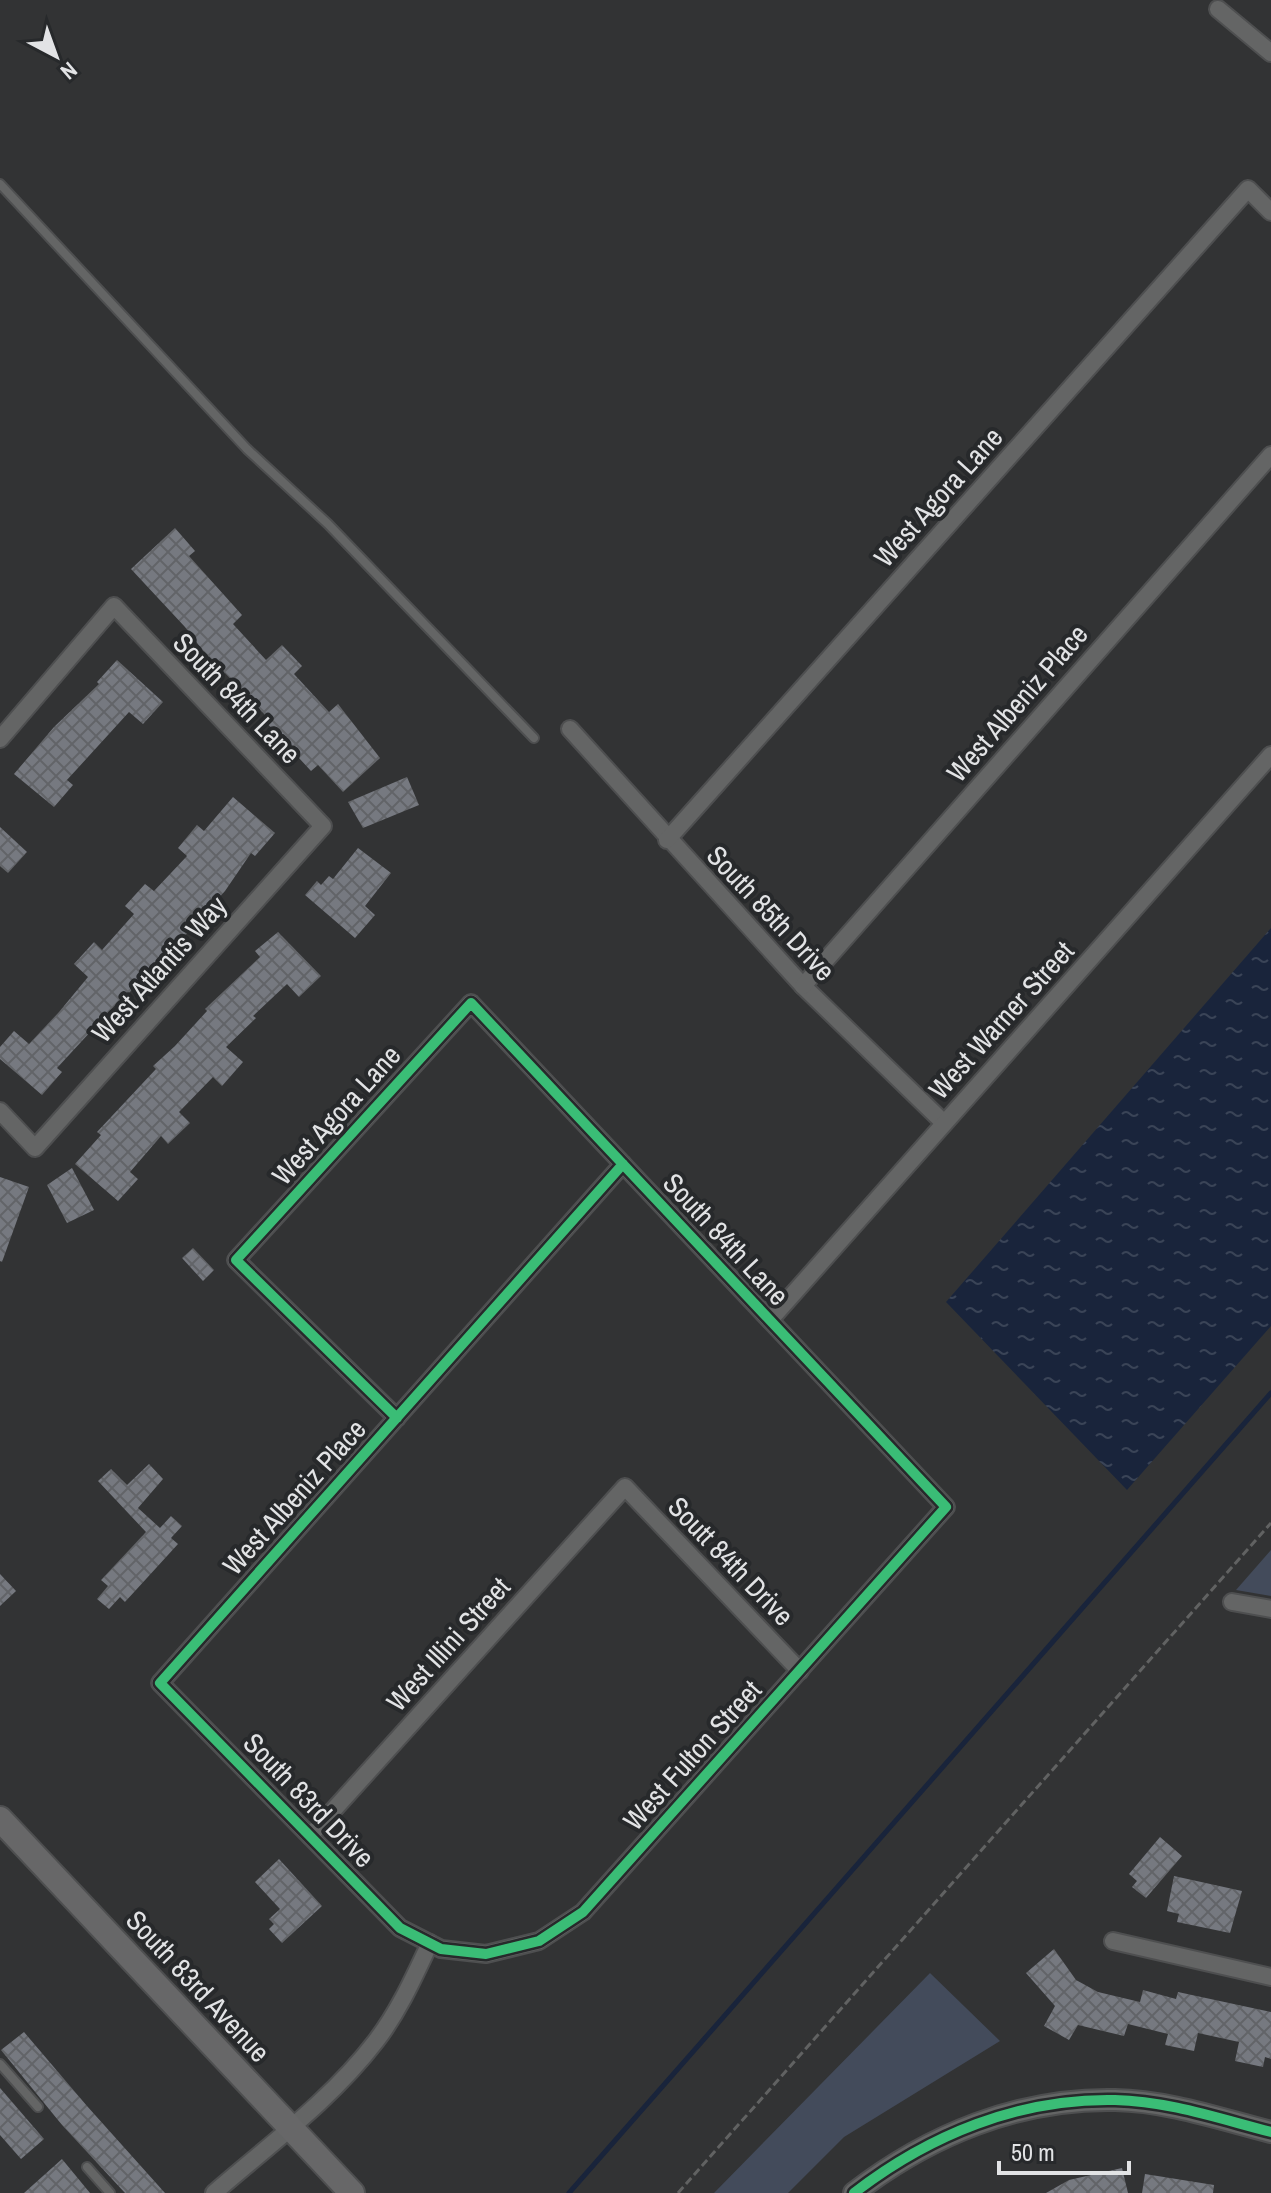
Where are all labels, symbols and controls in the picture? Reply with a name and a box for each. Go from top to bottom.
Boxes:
north arrow [16,16,96,96]
text: N [54,55,84,87]
street label: West Agora Lane [865,419,1011,575]
street label: West Albeniz Place [938,616,1096,790]
street label: South 84th Lane [165,624,309,772]
street label: South 85th Drive [698,837,844,989]
street label: West Atlantis Way [83,887,235,1050]
street label: West Warner Street [920,933,1082,1107]
street label: West Agora Lane [263,1037,409,1193]
street label: South 84th Lane [655,1164,797,1314]
street label: West Albeniz Place [214,1411,374,1583]
street label: Soutt 84th Drive [660,1488,802,1634]
street label: West Illini Street [378,1569,518,1719]
street label: West Fulton Street [614,1672,770,1838]
street label: South 83rd Drive [235,1724,383,1876]
street label: South 83rd Avenue [118,1902,278,2070]
scale bar [999,2125,1129,2175]
text: 50 m [1011,2136,1055,2168]

